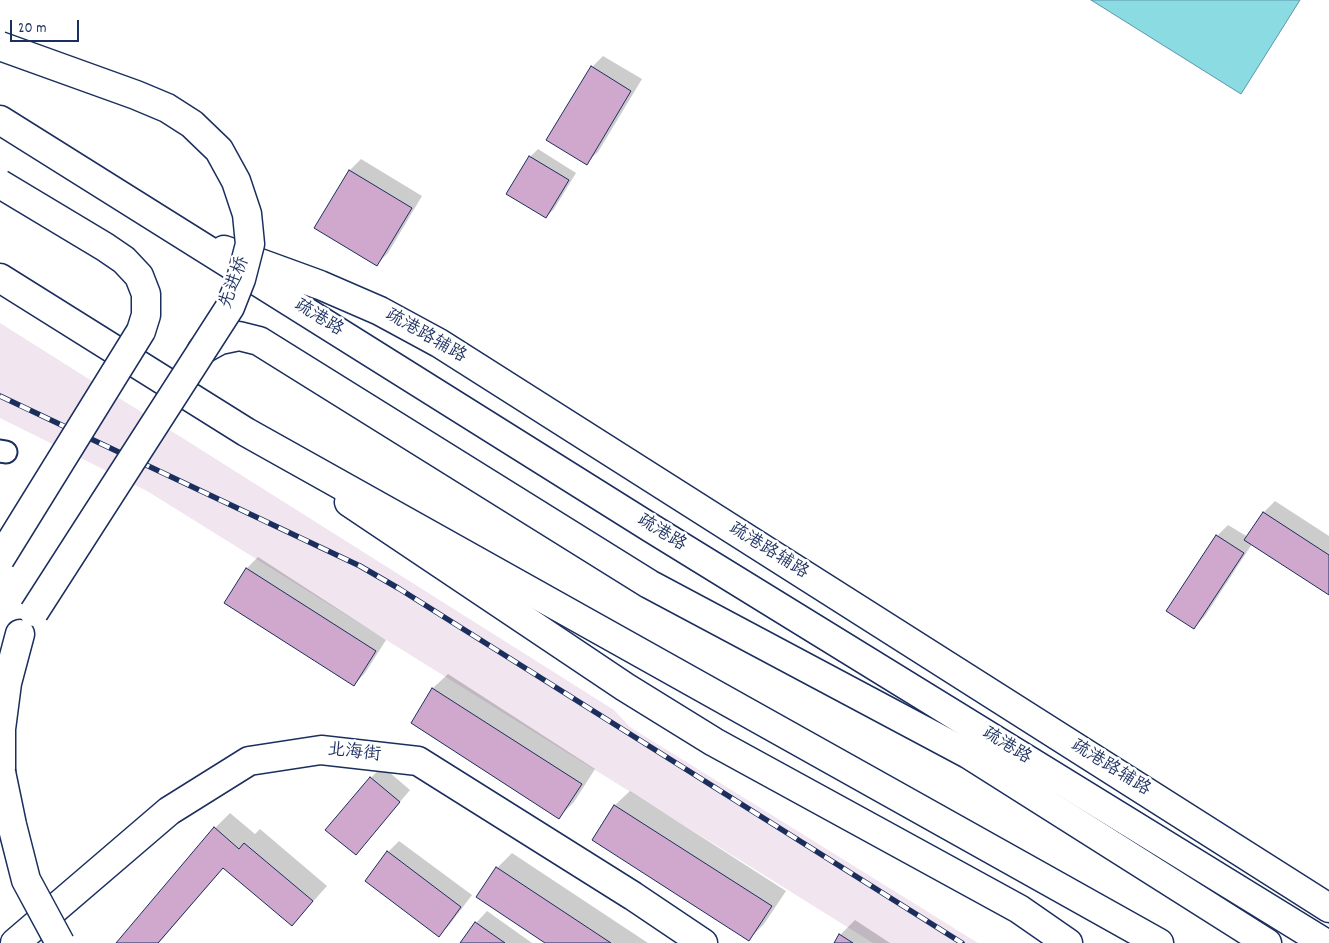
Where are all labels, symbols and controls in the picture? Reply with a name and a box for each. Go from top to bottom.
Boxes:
scale bar [12,10,81,42]
text: 20 m [18,18,46,40]
street label: 先进桥 [217,254,255,312]
street label: 疏港路 [289,296,347,342]
street label: 疏港路辅路 [381,305,469,369]
street label: 疏港路 [632,511,690,557]
street label: 疏港路辅路 [724,519,812,585]
street label: 疏港路 [977,724,1035,770]
street label: 疏港路辅路 [1066,736,1154,802]
street label: 北海街 [326,740,382,768]

